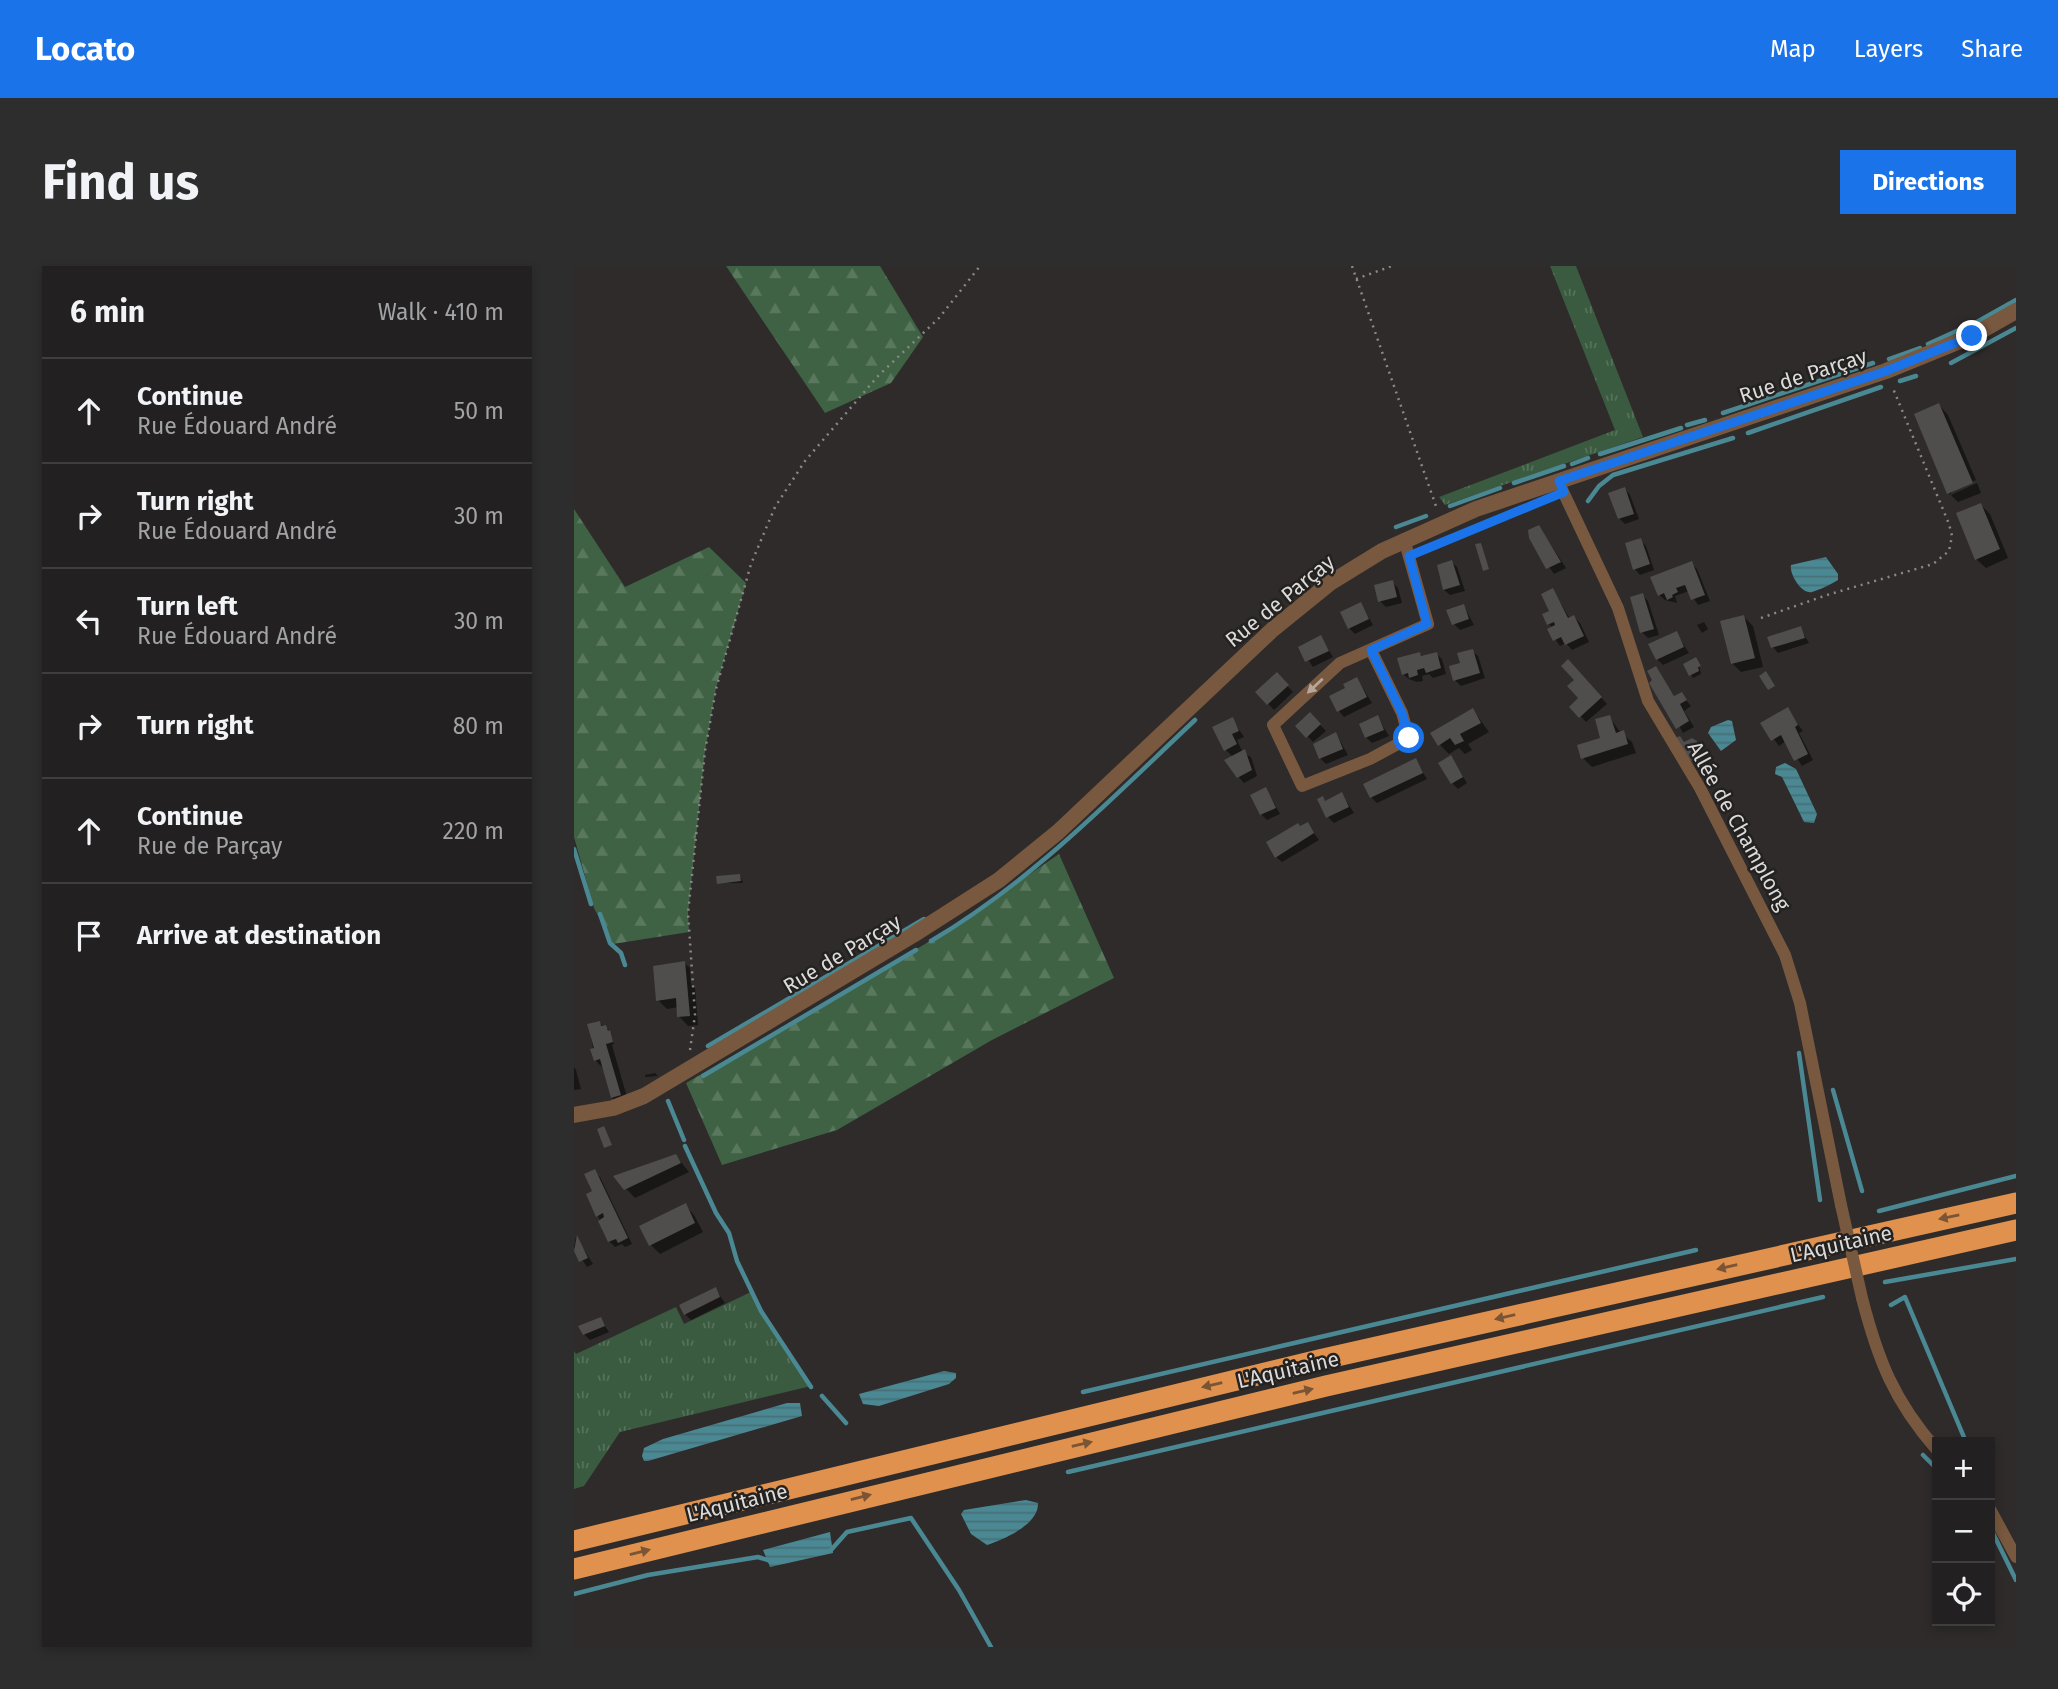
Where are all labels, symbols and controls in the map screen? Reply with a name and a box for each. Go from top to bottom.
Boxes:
text: Locato [35,29,135,69]
text: Map [1770,35,1816,63]
text: Layers [1854,35,1923,63]
text: Share [1961,35,2023,63]
button: Directions [1840,150,2016,214]
text: Find us [42,153,199,212]
text: 6 min [70,294,145,330]
text: Walk · 410 m [378,298,504,326]
route end [1956,320,1987,351]
street label: Rue de Parçay [1736,343,1871,409]
text: Continue [137,381,243,412]
icon: ahead [70,392,108,430]
text: 50 m [454,397,504,425]
text: Rue Édouard André [137,412,337,440]
text: Turn right [137,486,254,517]
icon: right [70,497,108,535]
text: 30 m [454,502,504,530]
text: Rue Édouard André [137,517,337,545]
street label: Rue de Parçay [1220,549,1340,653]
text: Turn left [137,591,238,622]
icon: left [70,602,108,640]
text: 30 m [454,607,504,635]
text: Rue Édouard André [137,622,337,650]
one-way arrow [1307,677,1324,693]
icon: right [70,707,108,745]
text: Turn right [137,710,254,741]
text: 80 m [453,712,504,740]
route start [1393,722,1424,753]
street label: Allée de Champlong [1682,737,1796,915]
text: Continue [137,801,243,832]
icon: ahead [70,812,108,850]
text: 220 m [443,817,504,845]
text: Rue de Parçay [137,832,282,860]
street label: Rue de Parçay [778,908,906,999]
icon: arrive [70,917,108,955]
text: Arrive at destination [137,920,381,951]
one-way arrow [1938,1212,1960,1223]
street label: L'Aquitaine [1788,1220,1894,1268]
one-way arrow [1716,1261,1738,1272]
one-way arrow [1494,1312,1516,1323]
street label: L'Aquitaine [1235,1346,1341,1394]
one-way arrow [1201,1380,1223,1391]
one-way arrow [1292,1385,1314,1396]
map controls [1932,1437,1995,1626]
button: + [1932,1437,1995,1500]
one-way arrow [1071,1438,1093,1449]
street label: L'Aquitaine [684,1478,790,1528]
one-way arrow [850,1492,872,1503]
button: − [1932,1500,1995,1563]
one-way arrow [629,1546,651,1557]
button: locate [1932,1563,1995,1626]

